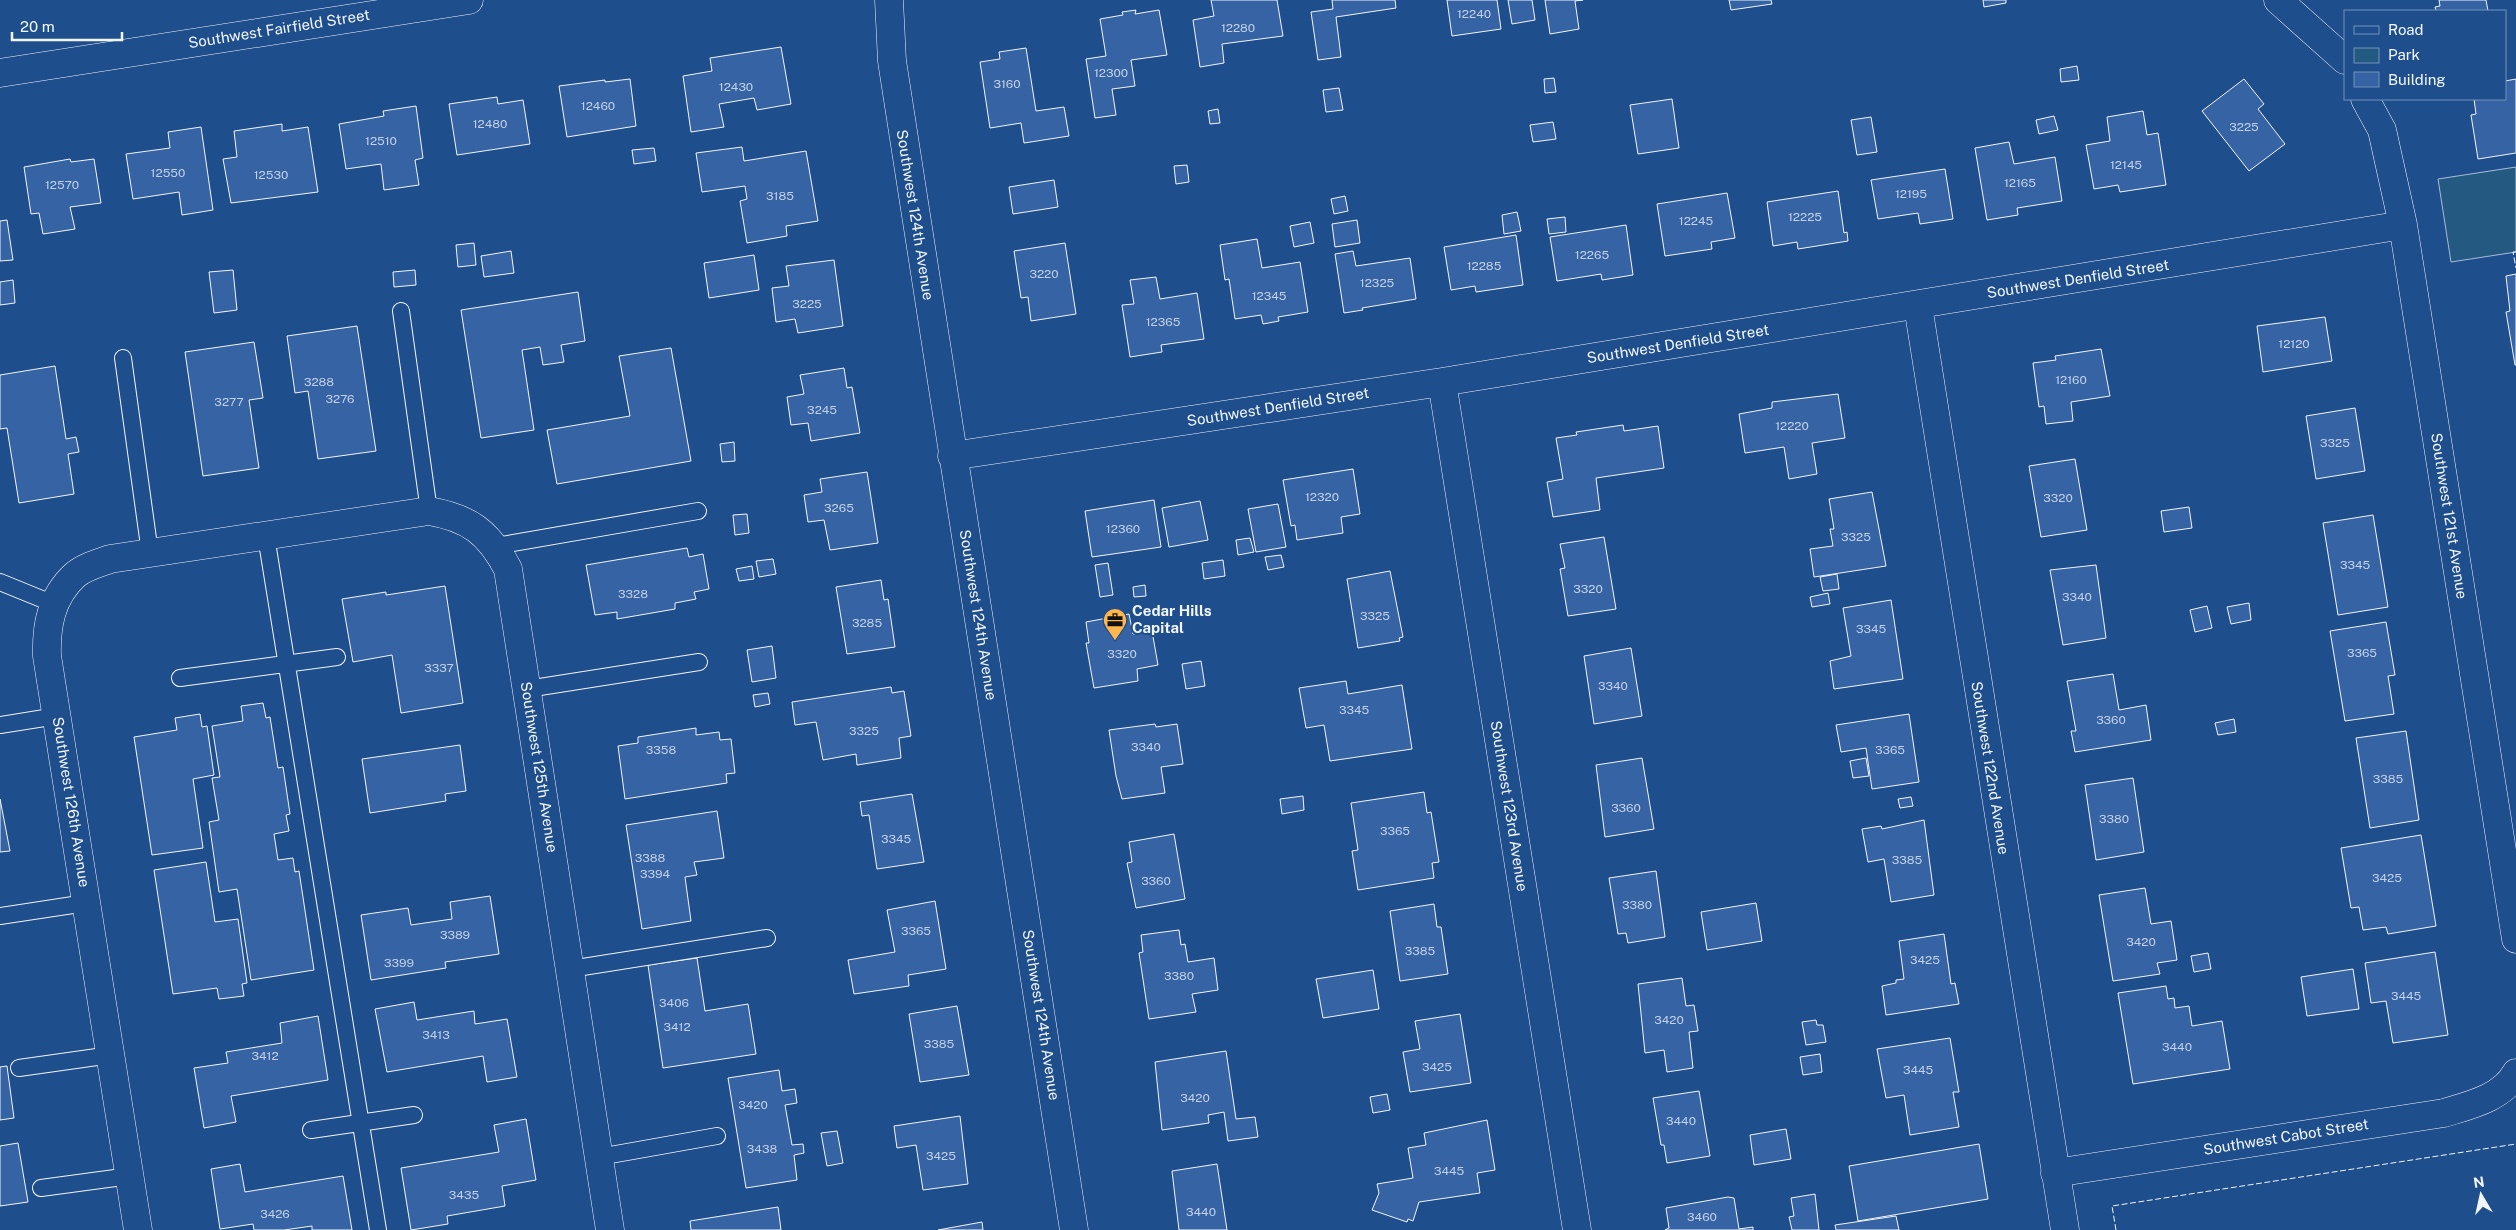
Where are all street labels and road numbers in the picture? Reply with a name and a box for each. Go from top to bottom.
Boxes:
street label: Southwest Fairfield Street [187,6,371,51]
street label: Southwest 124th Avenue [894,128,937,301]
street label: Southwest Denfield Street [1986,256,2170,301]
street label: Southwest Denfield Street [1586,321,1770,366]
street label: Southwest Denfield Street [1186,384,1370,429]
street label: Southwest 121st Avenue [2428,432,2471,600]
street label: Southwest 124th Avenue [957,528,1000,701]
street label: Southwest 125th Avenue [518,680,561,854]
street label: Southwest 122nd Avenue [1968,680,2013,856]
street label: Southwest 126th Avenue [50,715,93,888]
street label: Southwest 123rd Avenue [1488,719,1531,893]
street label: Southwest 124th Avenue [1020,928,1063,1101]
street label: Southwest Cabot Street [2202,1115,2370,1158]

